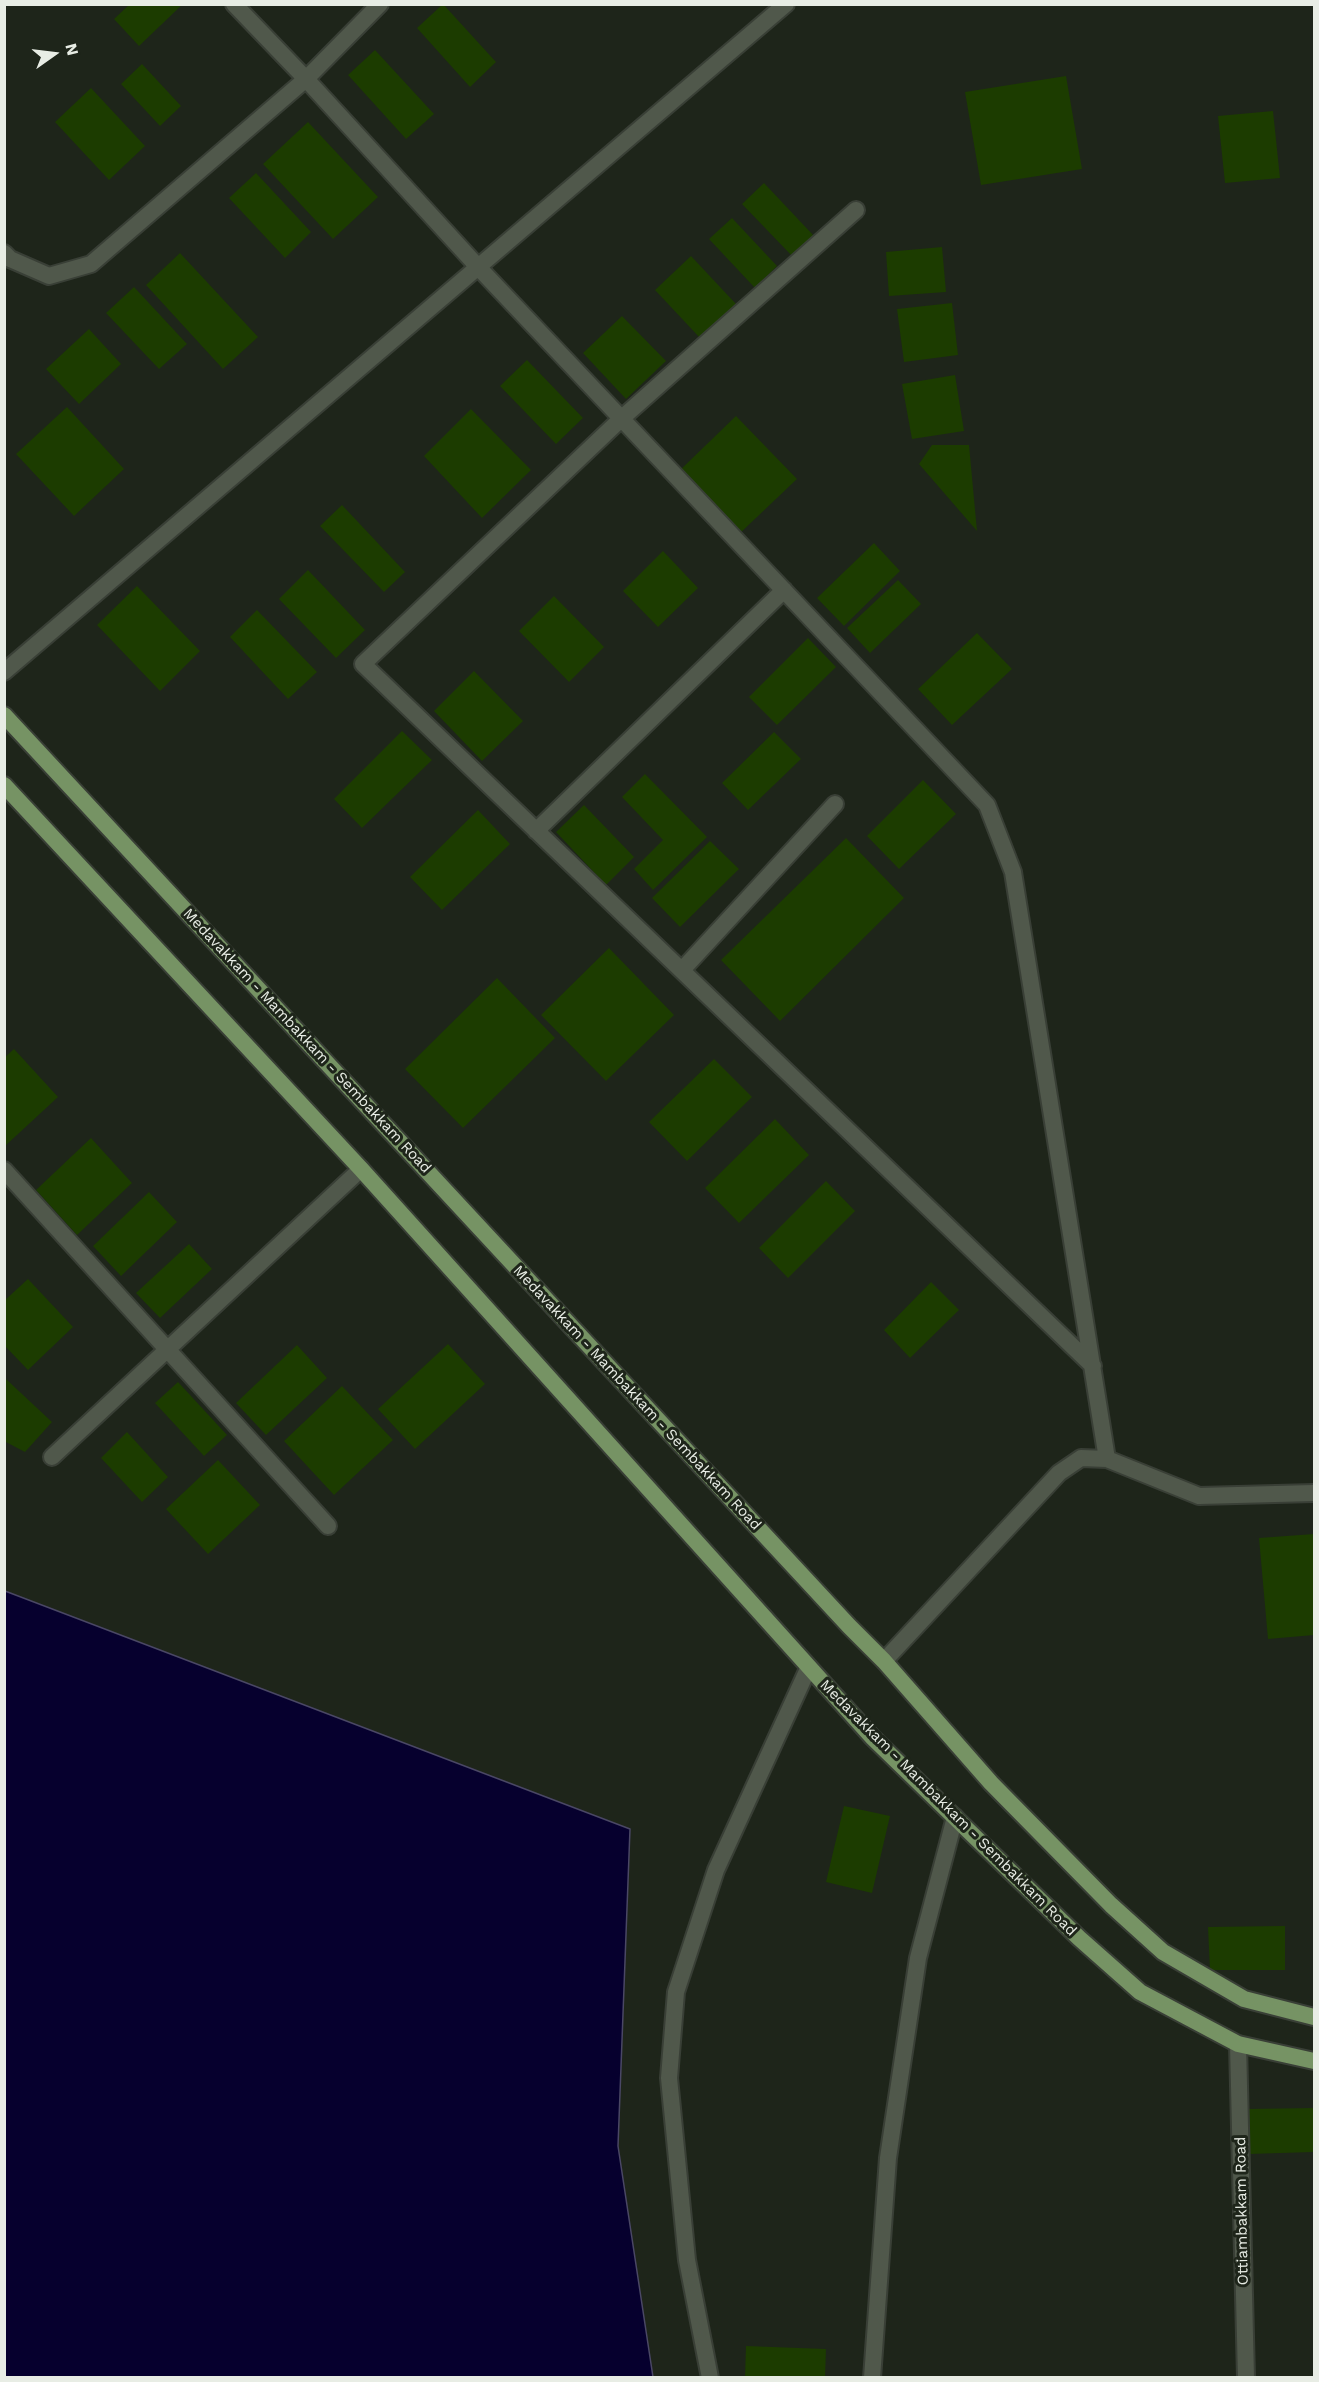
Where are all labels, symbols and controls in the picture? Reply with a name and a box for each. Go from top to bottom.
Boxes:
north arrow [24,24,84,84]
text: N [61,41,83,58]
street label: Medavakkam - Mambakkam - Sembakkam Road [179,905,435,1177]
street label: Medavakkam - Mambakkam - Sembakkam Road [509,1262,765,1534]
street label: Medavakkam - Mambakkam - Sembakkam Road [816,1676,1080,1940]
street label: Ottiambakkam Road [1232,2136,1252,2286]

